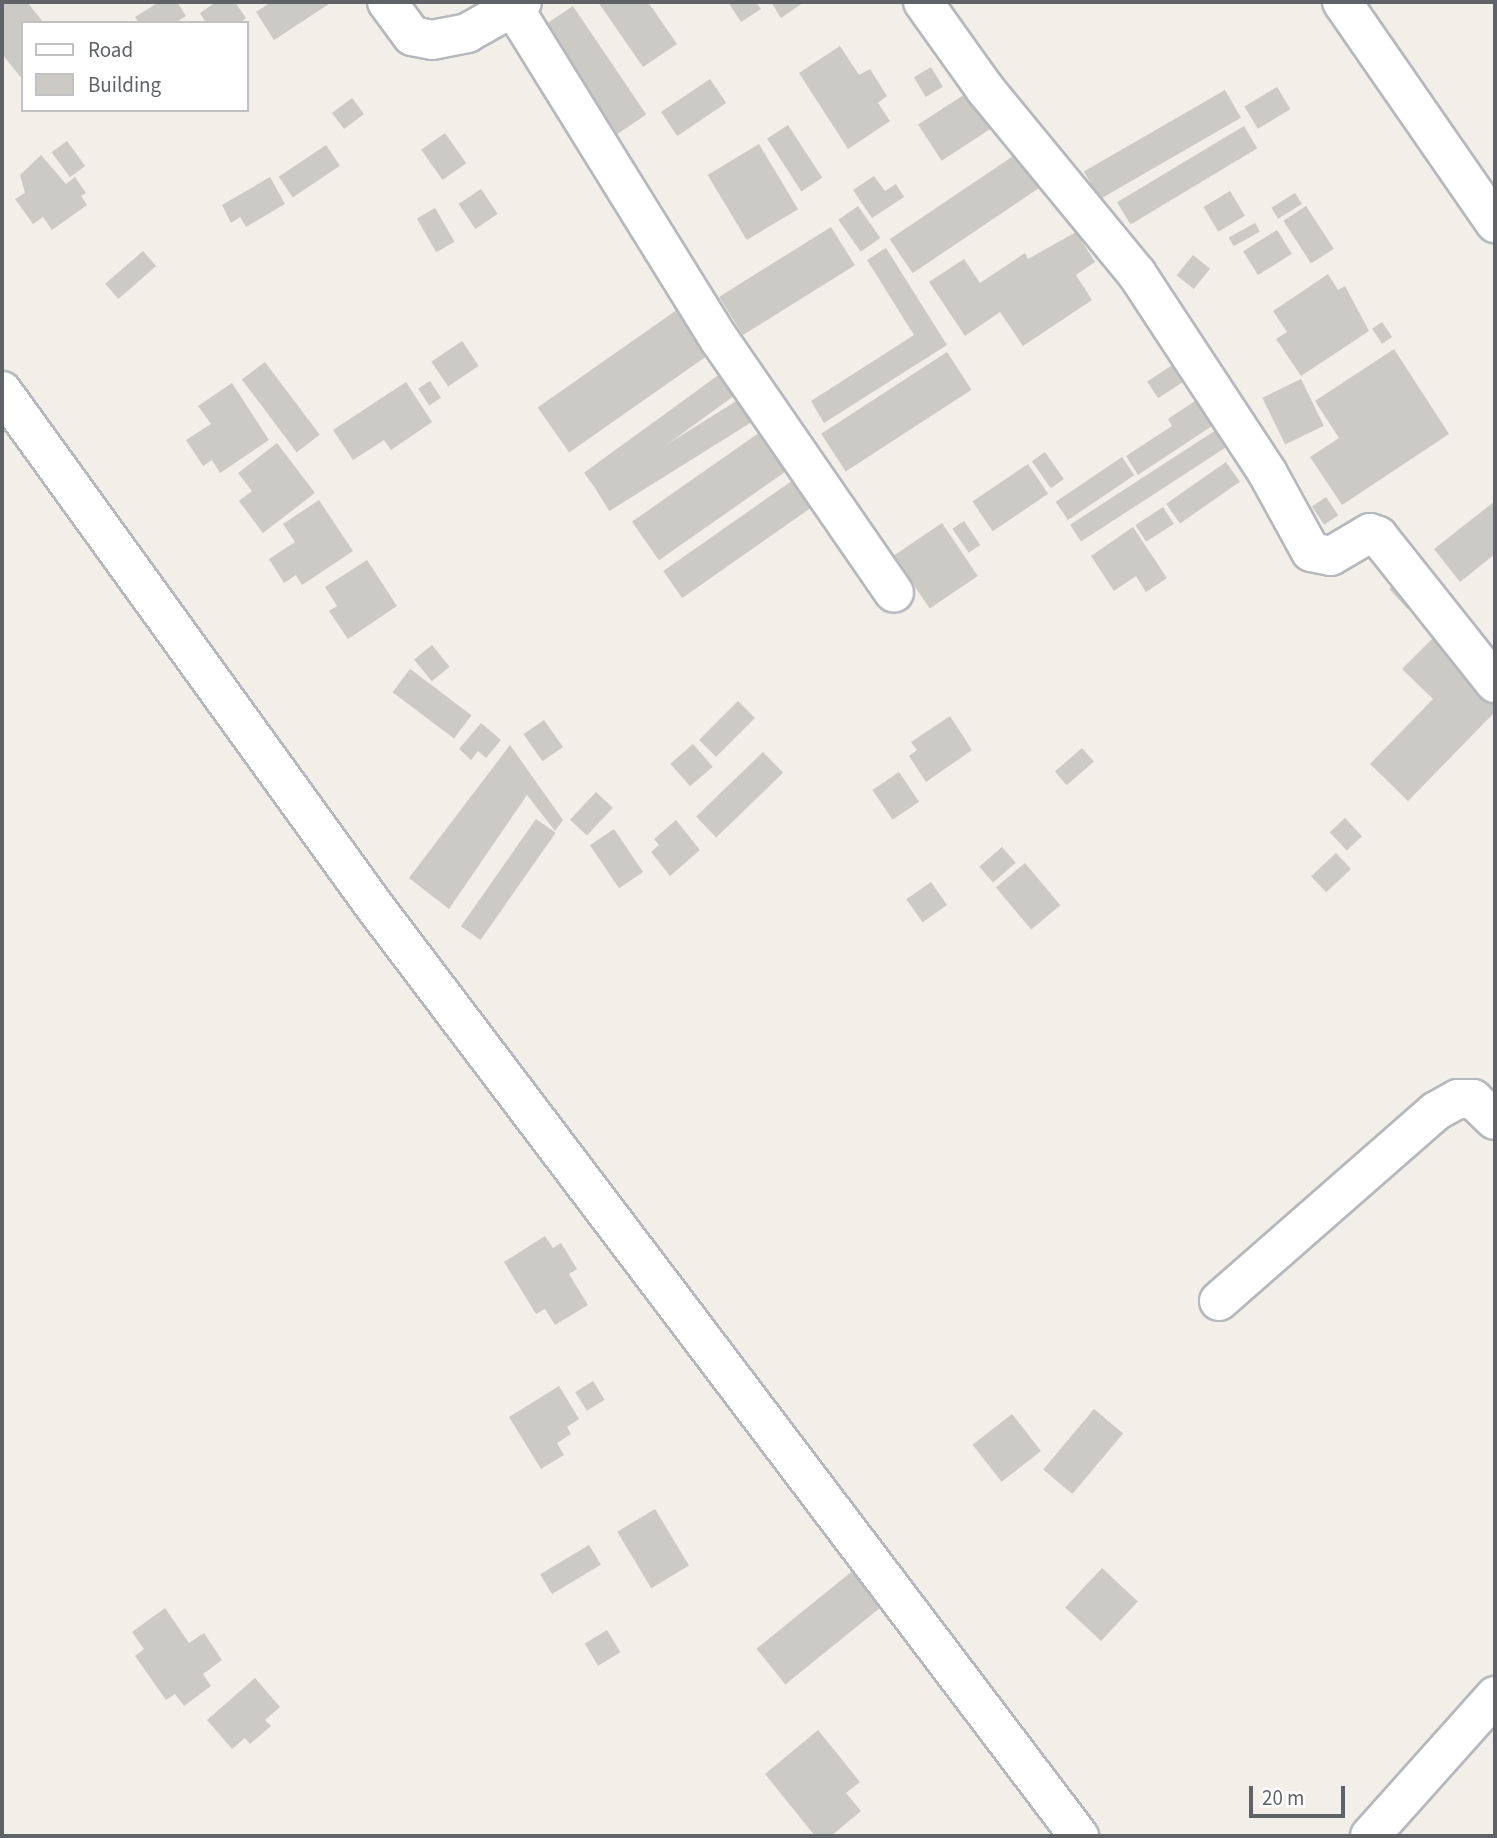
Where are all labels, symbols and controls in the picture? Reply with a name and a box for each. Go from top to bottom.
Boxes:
legend [21,21,248,112]
text: Road [88,35,133,65]
text: Building [88,70,161,100]
scale bar [1252,1772,1348,1816]
text: 20 m [1262,1783,1304,1813]

